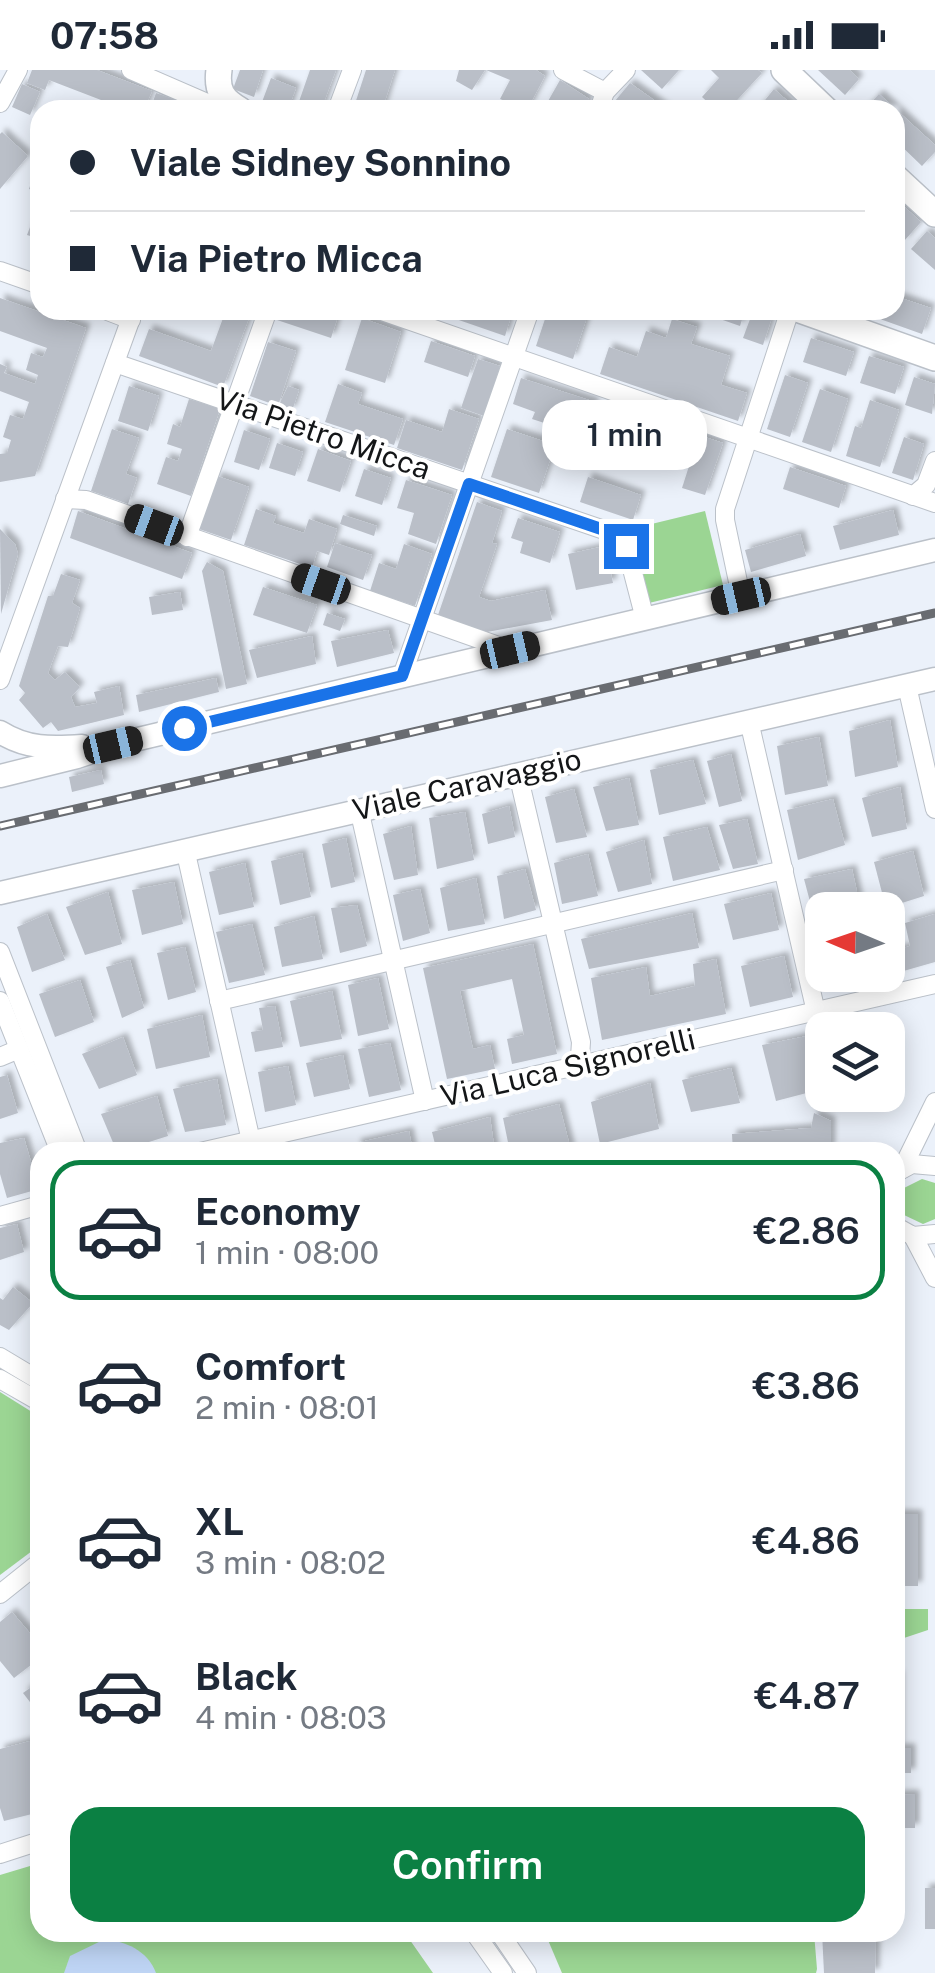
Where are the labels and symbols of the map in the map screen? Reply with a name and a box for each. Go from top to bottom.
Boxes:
street label: Via Pietro Micca [211,380,435,487]
callout: 1 min [544,401,708,471]
car [121,501,187,549]
route end [604,524,649,569]
car [288,560,354,608]
car [708,575,774,617]
car [477,629,543,671]
route start [162,706,207,751]
car [80,724,146,766]
street label: Viale Caravaggio [349,740,585,828]
north arrow [805,892,905,992]
street label: Via Luca Signorelli [437,1020,699,1114]

